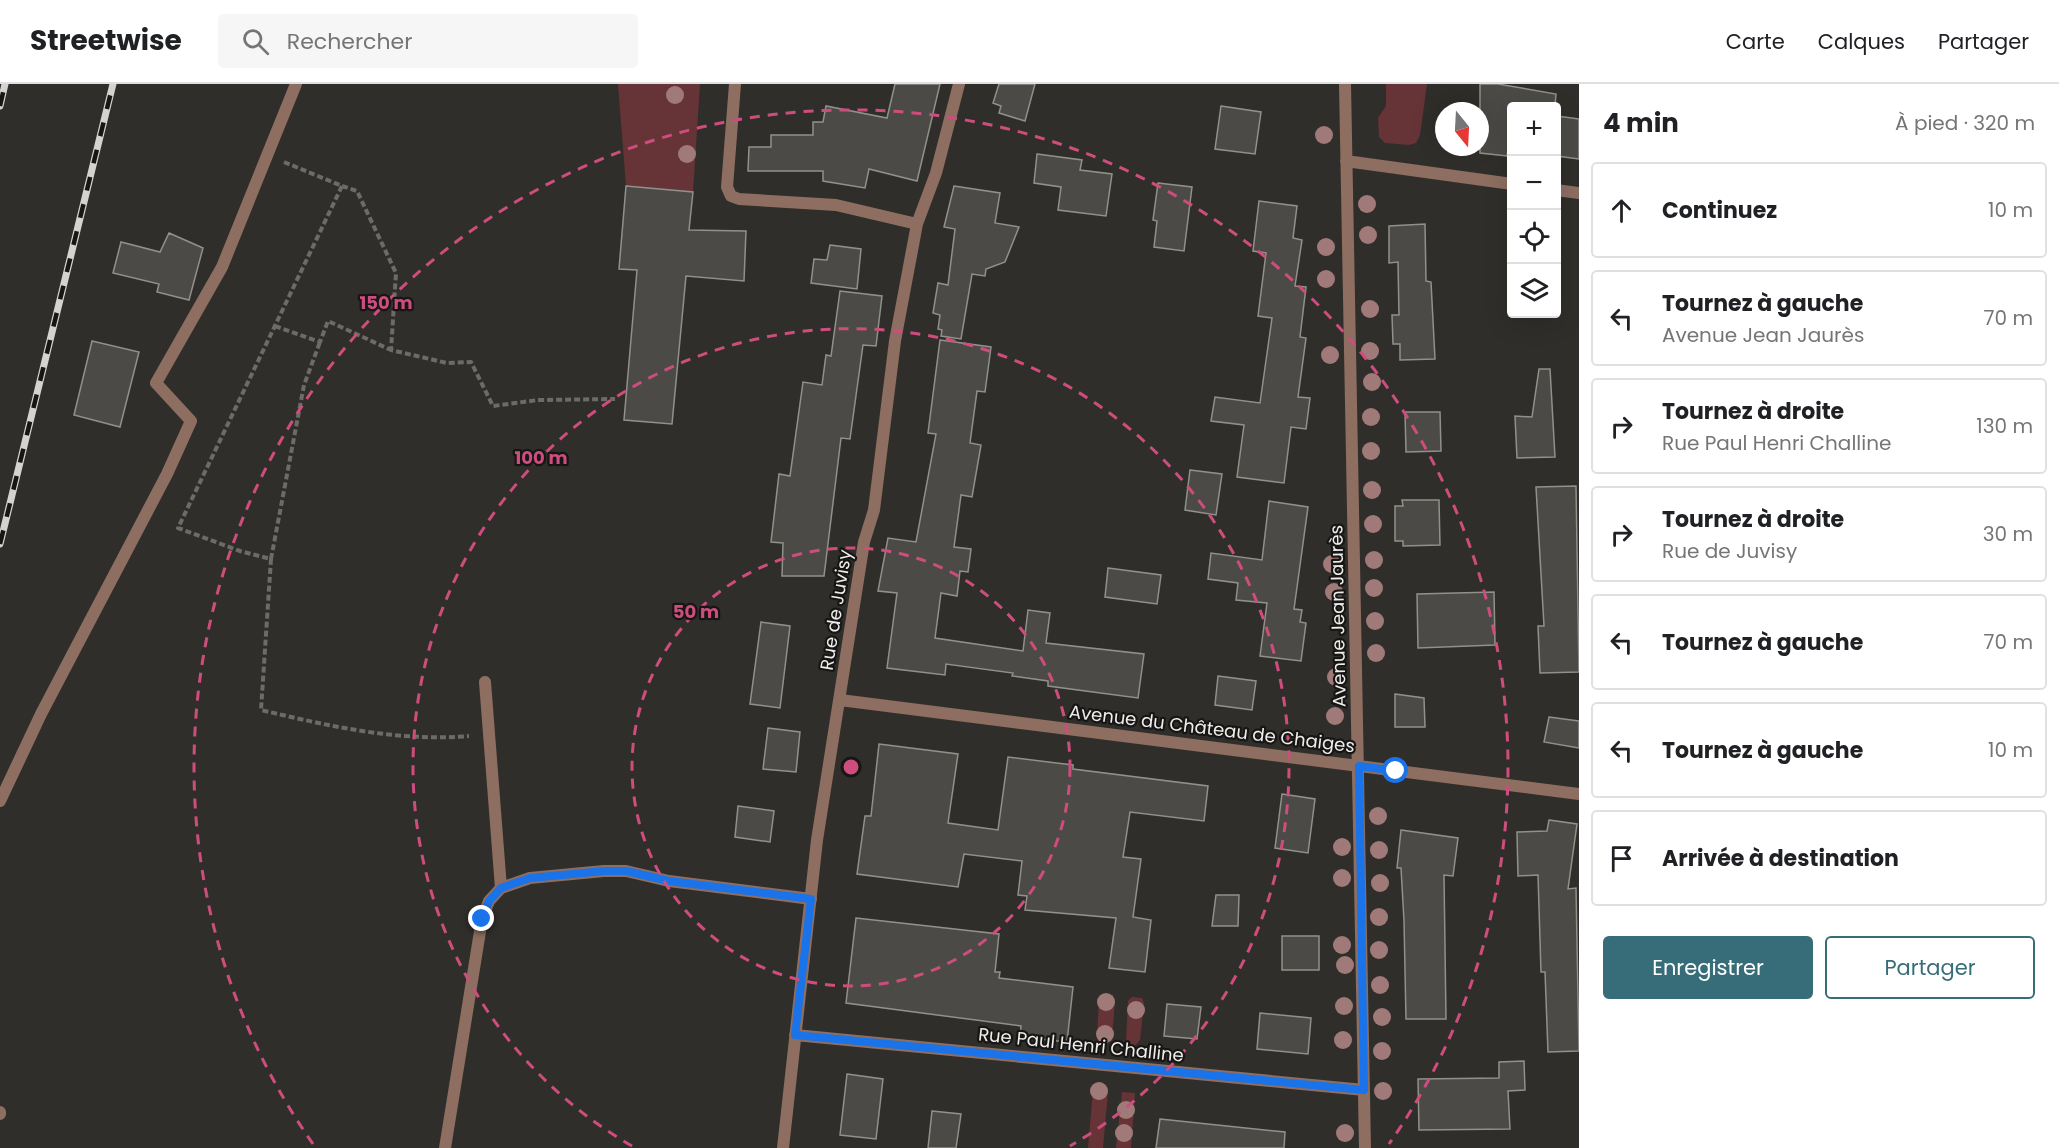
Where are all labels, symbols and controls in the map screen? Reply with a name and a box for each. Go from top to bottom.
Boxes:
search box [218,14,638,68]
text: Streetwise [30,21,182,60]
icon: search [239,25,272,58]
text: Rechercher [287,26,412,57]
text: Carte [1726,27,1785,56]
text: Calques [1818,27,1905,56]
text: Partager [1938,27,2029,56]
north arrow [1435,102,1489,156]
map controls [1507,102,1561,318]
button: + [1507,102,1561,156]
text: 4 min [1603,105,1679,141]
text: À pied · 320 m [1895,109,2035,137]
button: − [1507,156,1561,210]
icon: ahead [1605,194,1638,227]
text: Continuez [1662,195,1777,226]
text: 10 m [1988,196,2033,224]
button: locate [1507,210,1561,264]
button: layers [1507,264,1561,318]
text: Tournez à gauche [1662,288,1863,319]
text: 150 m [359,290,413,315]
icon: left [1605,302,1638,335]
text: 70 m [1984,304,2033,332]
text: Avenue Jean Jaurès [1662,321,1864,349]
text: Tournez à droite [1662,396,1844,427]
icon: right [1605,410,1638,443]
text: 130 m [1976,412,2033,440]
text: Rue Paul Henri Challine [1662,429,1891,457]
text: 100 m [514,445,568,470]
text: Tournez à droite [1662,504,1844,535]
icon: right [1605,518,1638,551]
text: 30 m [1983,520,2033,548]
street label: Avenue Jean Jaurès [1323,525,1352,707]
text: Rue de Juvisy [1662,537,1797,565]
street label: Rue de Juvisy [814,548,857,672]
text: 50 m [673,599,719,624]
icon: left [1605,626,1638,659]
text: Tournez à gauche [1662,627,1863,658]
text: 70 m [1984,628,2033,656]
street label: Avenue du Château de Chaiges [1068,699,1356,758]
icon: left [1605,734,1638,767]
text: Tournez à gauche [1662,735,1863,766]
text: 10 m [1988,736,2033,764]
centre of rings [841,757,861,777]
route start [1382,757,1408,783]
icon: arrive [1605,842,1638,875]
text: Arrivée à destination [1662,843,1899,874]
route end [468,905,494,931]
button: Enregistrer [1603,936,1813,999]
button: Partager [1825,936,2035,999]
street label: Rue Paul Henri Challine [977,1021,1185,1068]

